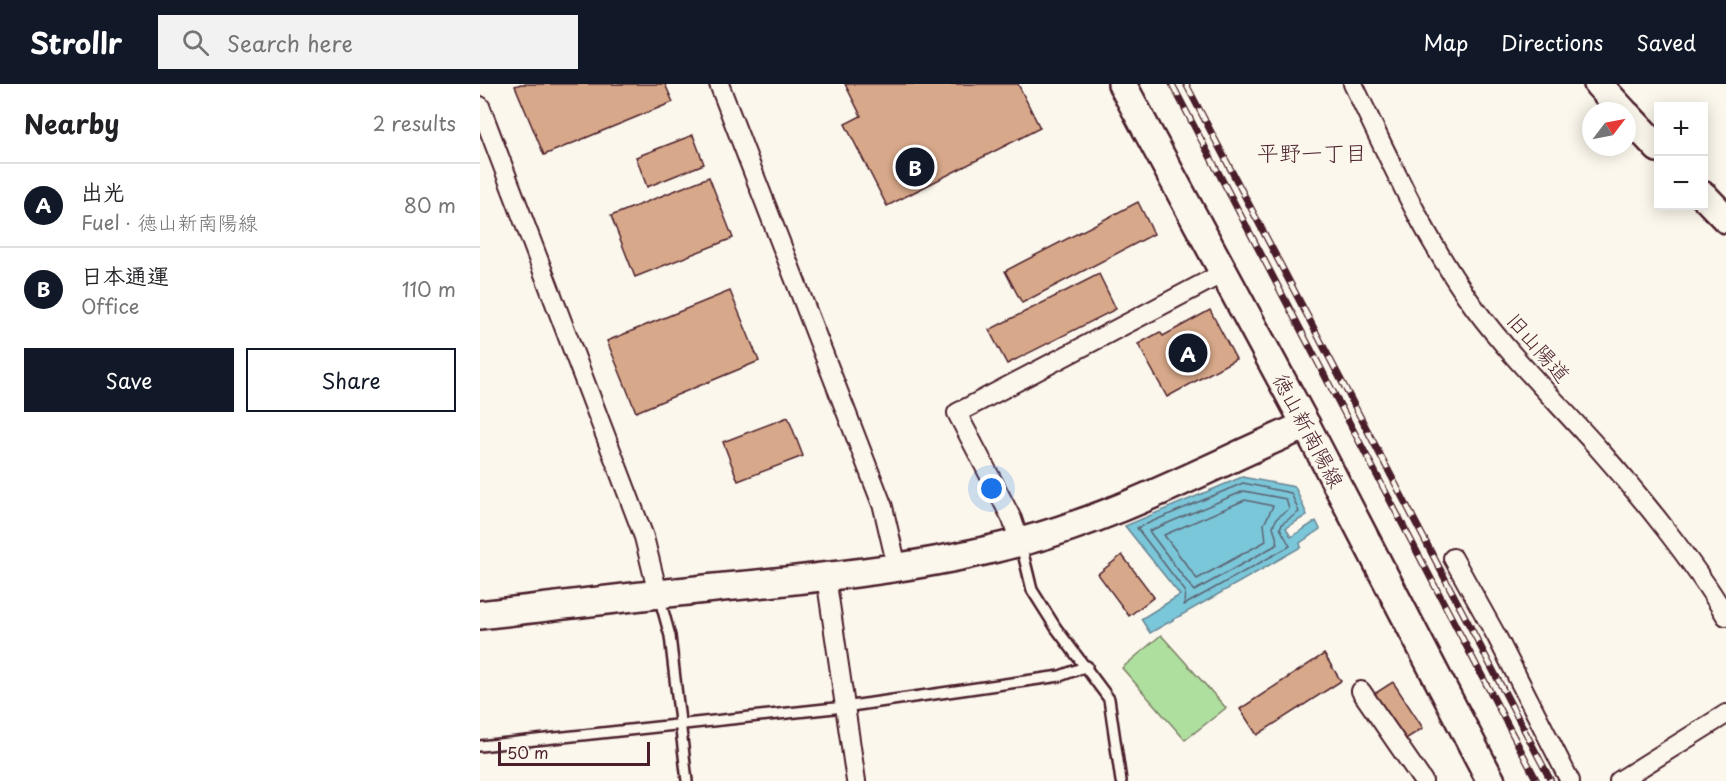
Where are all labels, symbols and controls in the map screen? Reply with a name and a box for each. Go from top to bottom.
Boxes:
search box [158,15,578,69]
text: Strollr [30,21,122,64]
icon: search [179,26,212,59]
text: Search here [227,26,353,59]
text: Map [1423,26,1468,58]
text: Directions [1501,26,1603,58]
text: Saved [1636,26,1696,58]
north arrow [1582,102,1636,156]
map controls [1654,102,1708,210]
button: + [1654,102,1708,156]
text: Nearby [24,104,119,143]
text: 2 results [373,108,456,138]
district label: 平野一丁目 [1257,135,1367,168]
pin: B [896,144,934,190]
button: − [1654,156,1708,210]
text: 出光 [81,174,125,207]
text: A [36,190,51,220]
text: 80 m [404,190,456,220]
text: Fuel · 徳山新南陽線 [81,207,258,237]
text: 日本通運 [81,258,169,291]
text: B [37,274,50,304]
text: 110 m [402,274,456,304]
text: Office [81,291,139,321]
street label: 旧山陽道 [1500,304,1579,389]
pin: A [1168,330,1208,376]
button: Save [24,348,234,412]
button: Share [246,348,456,412]
street label: 徳山新南陽線 [1266,367,1353,493]
your location [977,474,1006,503]
scale bar [498,739,650,766]
text: 50 m [507,740,548,764]

